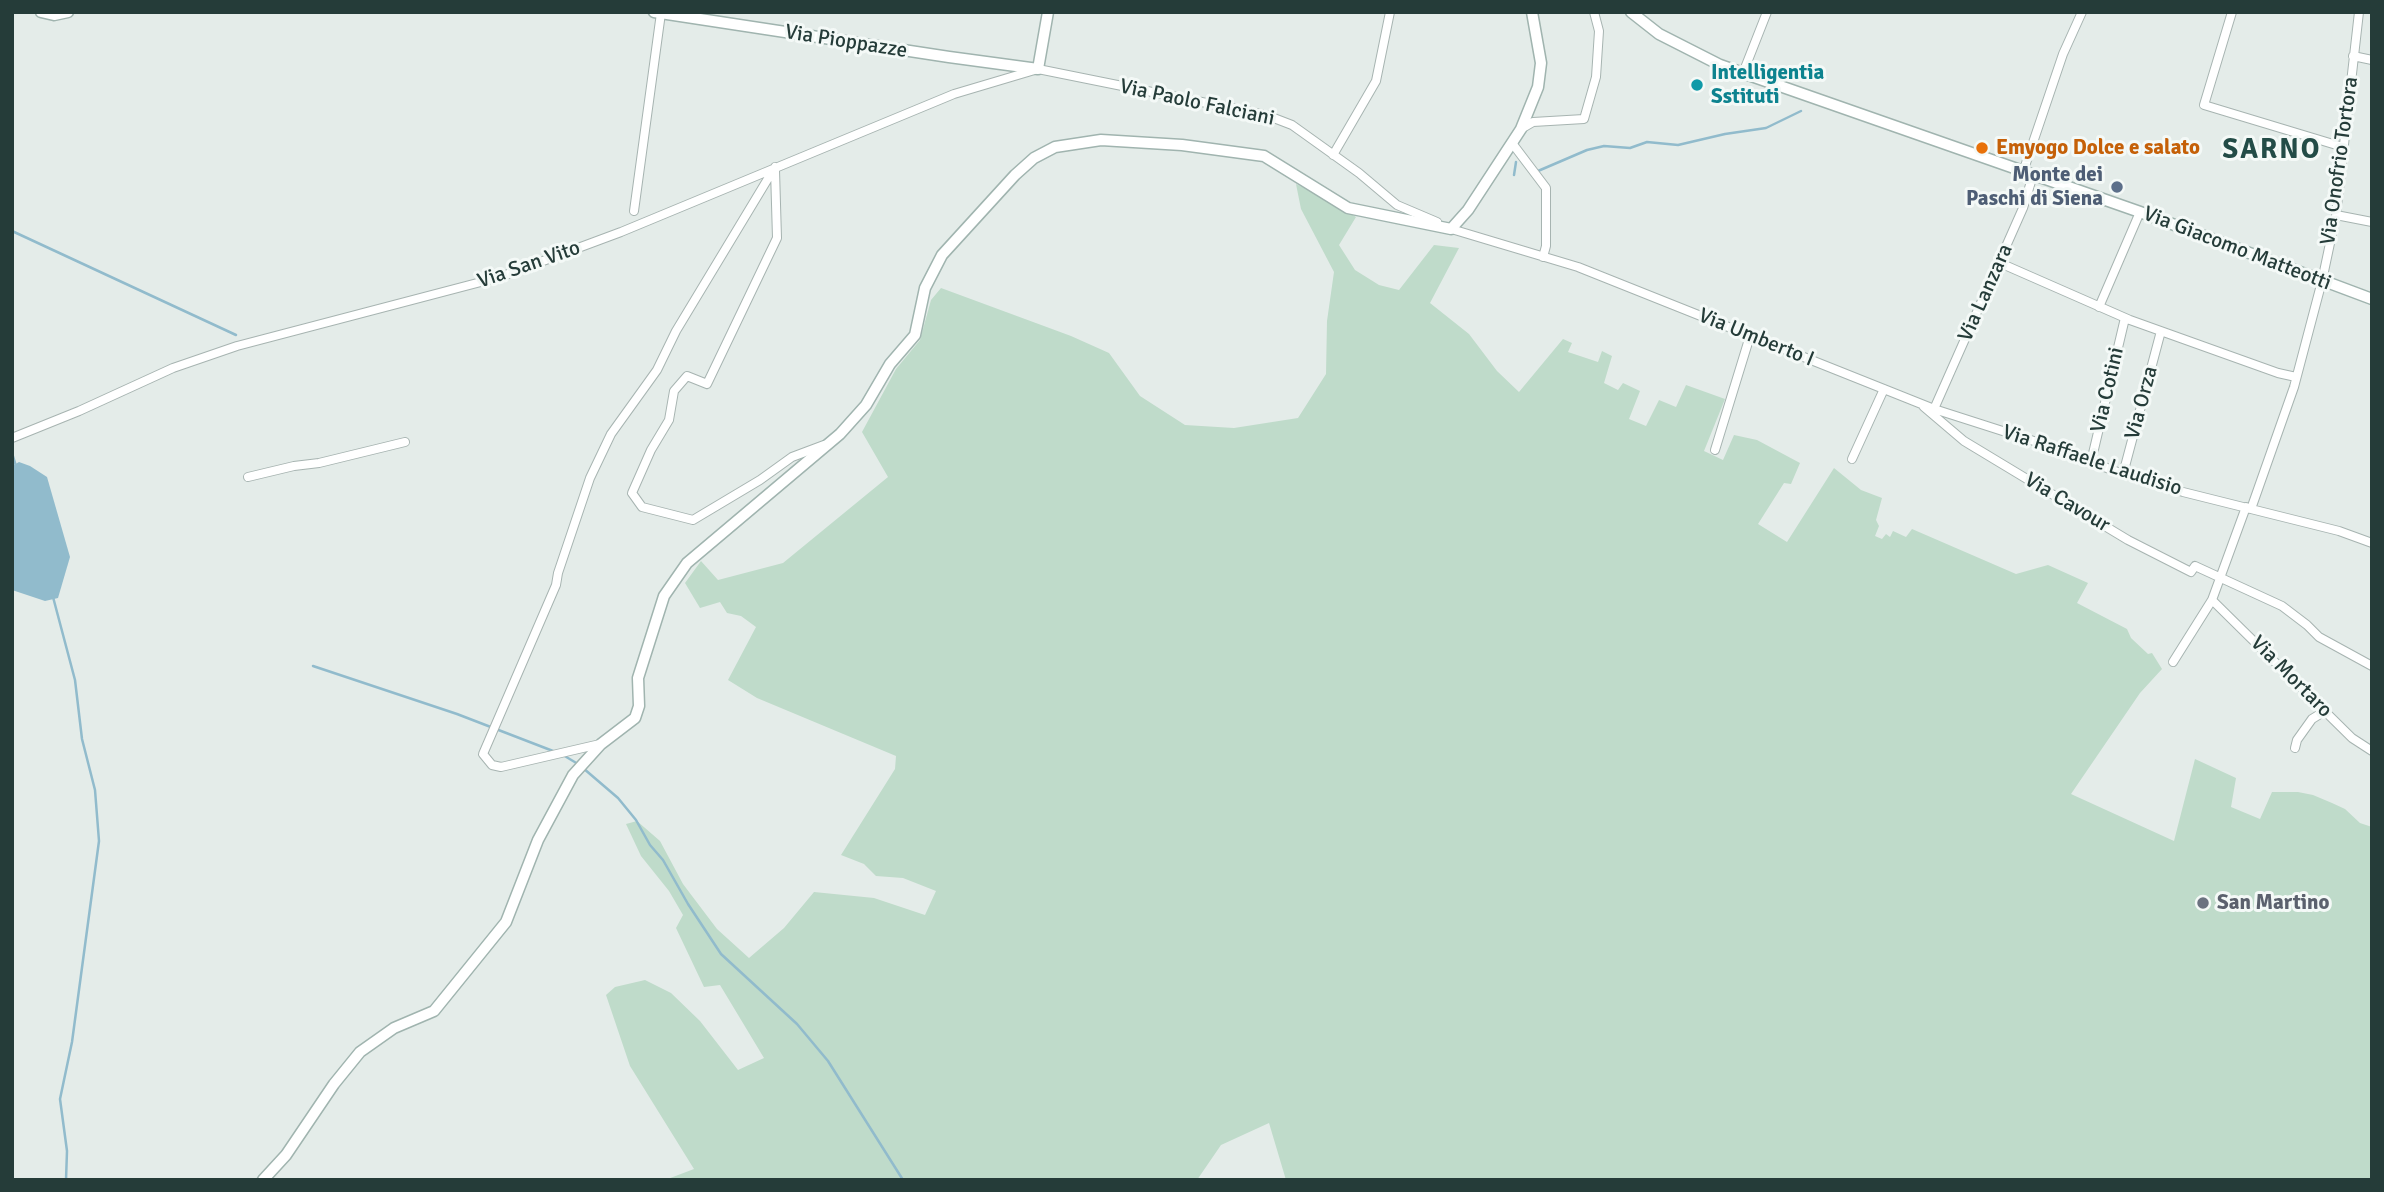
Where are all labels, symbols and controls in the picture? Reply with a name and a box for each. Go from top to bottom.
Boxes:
street label: Via Pioppazze [783,20,909,64]
place label: Intelligentia Sstituti [1711,60,1824,110]
street label: Via Paolo Falciani [1117,74,1277,132]
street label: Via Onofrio Tortora [2316,75,2364,247]
marker: Intelligentia Sstituti [1689,77,1705,93]
district label: SARNO [2223,134,2321,168]
place label: Emyogo Dolce e salato [1996,135,2200,161]
marker: Emyogo Dolce e salato [1974,140,1990,156]
place label: Monte dei Paschi di Siena [1966,162,2103,212]
marker: Monte dei Paschi di Siena [2109,179,2125,195]
street label: Via Giacomo Matteotti [2139,202,2335,296]
street label: Via San Vito [474,236,584,294]
street label: Via Lanzara [1953,240,2019,346]
street label: Via Umberto I [1695,303,1817,373]
street label: Via Cotini [2086,345,2130,435]
street label: Via Orza [2120,364,2164,442]
street label: Via Raffaele Laudisio [1999,420,2185,502]
street label: Via Cavour [2020,468,2114,538]
street label: Via Mortaro [2245,631,2337,723]
place label: San Martino [2217,890,2330,916]
marker: San Martino [2195,895,2211,911]

